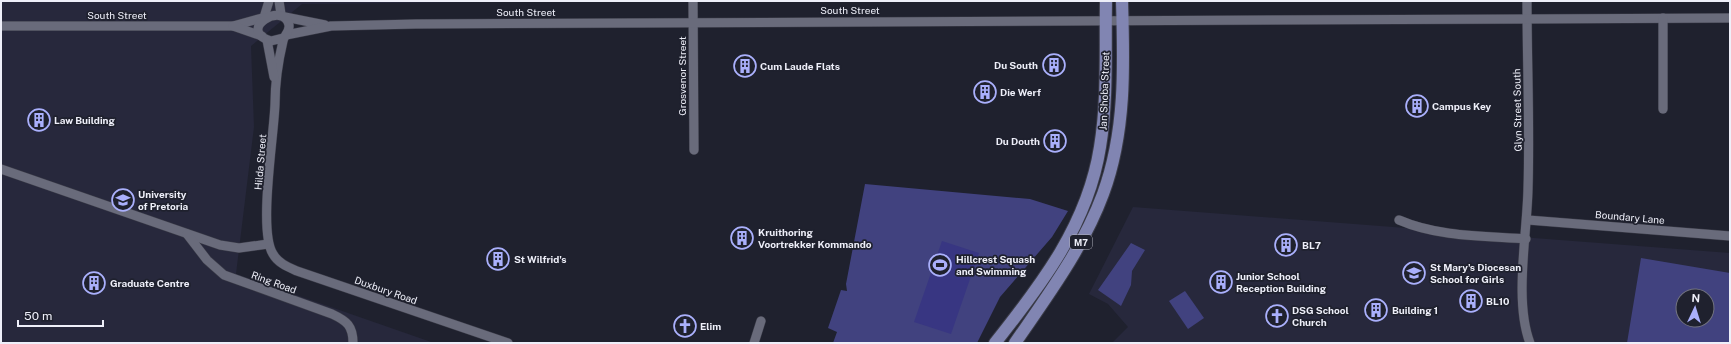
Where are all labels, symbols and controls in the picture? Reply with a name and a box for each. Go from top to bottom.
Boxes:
street label: South Street [820,4,880,16]
street label: South Street [496,6,556,18]
street label: South Street [87,9,147,21]
street label: Grosvenor Street [676,36,688,116]
street label: Jan Shoba Street [1097,51,1111,131]
building icon: Du South [1041,52,1067,78]
building icon: Cum Laude Flats [732,53,758,79]
place label: Du South [994,59,1038,71]
place label: Cum Laude Flats [760,60,840,72]
street label: Glyn Street South [1510,68,1524,152]
building icon: Die Werf [972,79,998,105]
place label: Die Werf [1000,86,1041,98]
building icon: Campus Key [1404,93,1430,119]
place label: Campus Key [1432,100,1492,112]
building icon: Law Building [26,107,52,133]
place label: Law Building [54,114,116,126]
building icon: Du Douth [1042,128,1068,154]
street label: Hilda Street [252,133,268,190]
place label: Du Douth [996,135,1040,147]
school or university icon: University of Pretoria [110,187,136,213]
place label: University of Pretoria [138,188,189,212]
street label: Boundary Lane [1595,208,1666,226]
building icon: Kruithoring Voortrekker Kommando [729,225,755,251]
place label: Kruithoring Voortrekker Kommando [758,226,872,250]
building icon: BL7 [1273,232,1299,258]
road number: M7 [1070,235,1092,249]
place label: BL7 [1302,239,1321,251]
building icon: St Wilfrid's [485,246,511,272]
sports icon: Hillcrest Squash and Swimming [927,252,953,278]
place label: St Wilfrid's [514,253,567,265]
place label: Hillcrest Squash and Swimming [956,253,1035,277]
school or university icon: St Mary's Diocesan School for Girls [1401,260,1427,286]
place label: St Mary's Diocesan School for Girls [1430,261,1521,285]
street label: Ring Road [250,268,298,296]
building icon: Junior School Reception Building [1208,269,1234,295]
building icon: Graduate Centre [81,270,107,296]
place label: Junior School Reception Building [1236,270,1327,294]
street label: Duxbury Road [353,274,419,306]
place label: Graduate Centre [110,277,190,289]
building icon: BL10 [1458,288,1484,314]
north arrow [1675,288,1715,328]
text: N [1691,292,1700,304]
place label: BL10 [1486,295,1510,307]
building icon: Building 1 [1363,297,1389,323]
scale bar [18,302,103,328]
church icon: DSG School Church [1264,303,1290,329]
place label: DSG School Church [1292,304,1349,328]
place label: Building 1 [1392,304,1438,316]
text: 50 m [24,309,52,323]
church icon: Elim [672,313,698,339]
place label: Elim [700,320,721,332]

